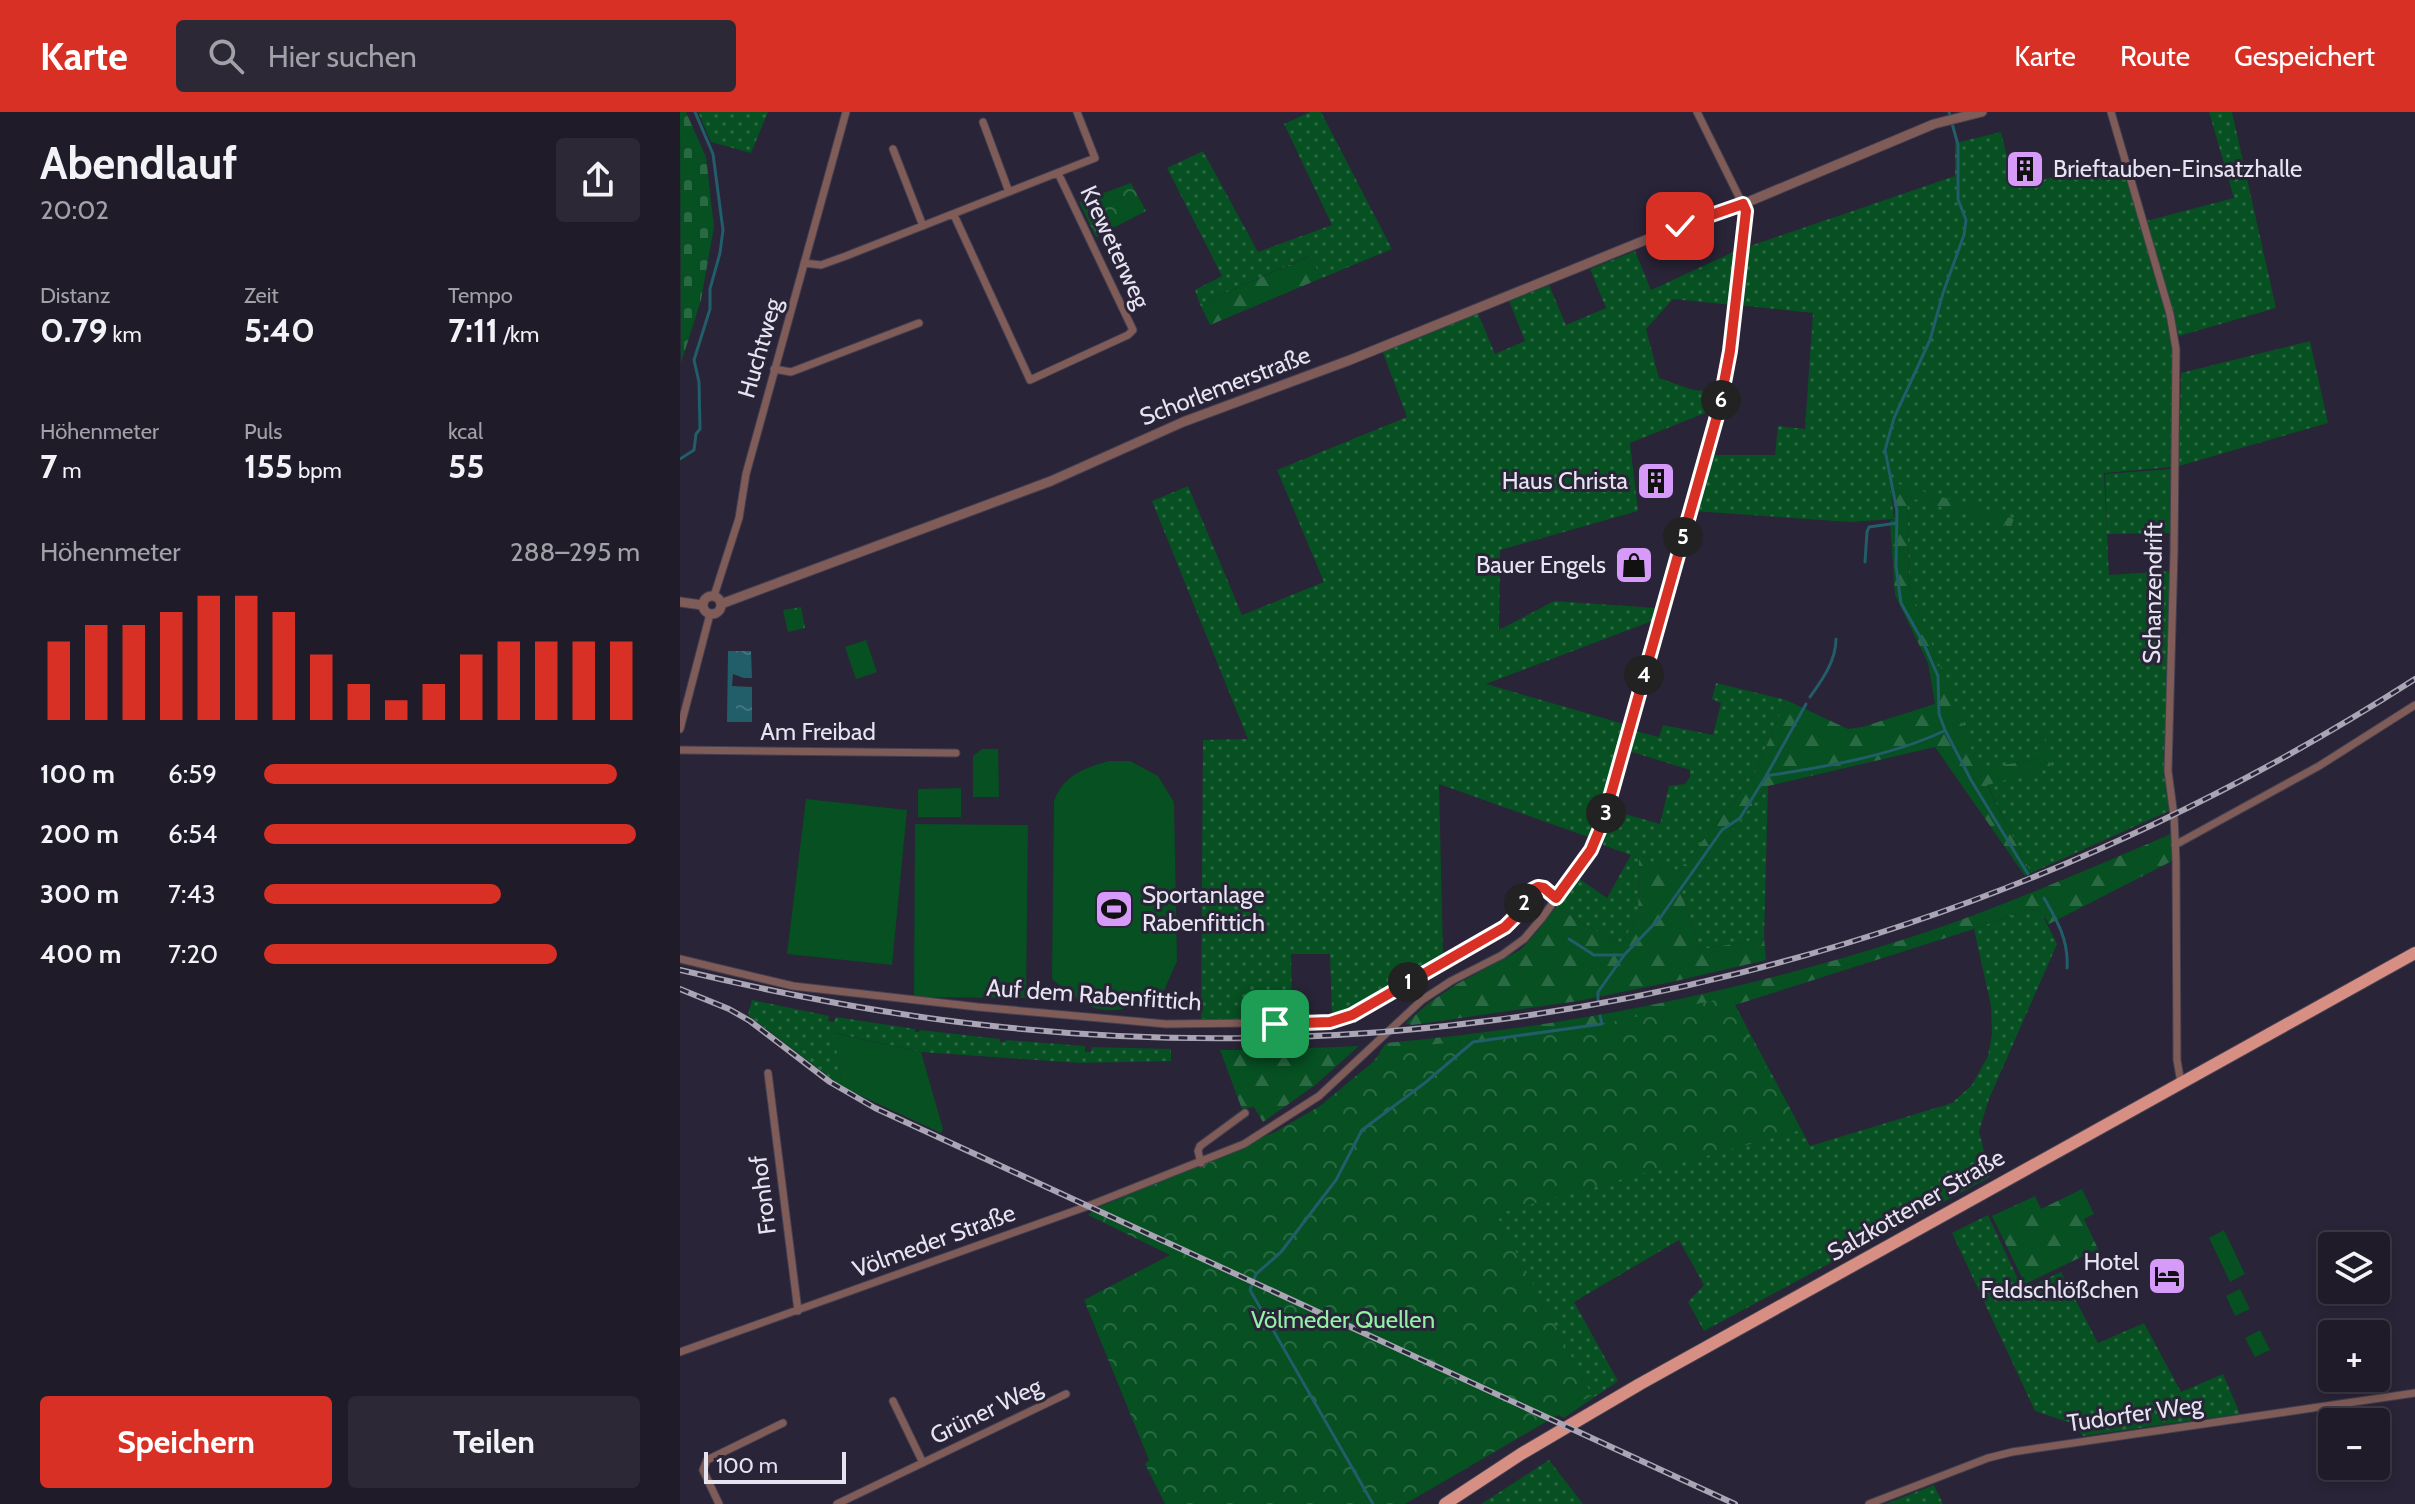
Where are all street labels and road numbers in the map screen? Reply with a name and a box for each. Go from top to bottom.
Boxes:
street label: Kreweterweg [1074,181,1157,314]
street label: Huchtweg [731,294,788,401]
street label: Schorlemerstraße [1135,340,1314,431]
street label: Schanzendrift [2137,522,2168,664]
street label: Am Freibad [760,717,876,746]
street label: Auf dem Rabenfittich [986,973,1203,1016]
street label: Salzkottener Straße [1822,1142,2009,1267]
street label: Fronhof [743,1154,782,1236]
street label: Völmeder Straße [849,1198,1019,1283]
street label: Grüner Weg [925,1371,1047,1450]
street label: Tudorfer Weg [2065,1390,2206,1437]

